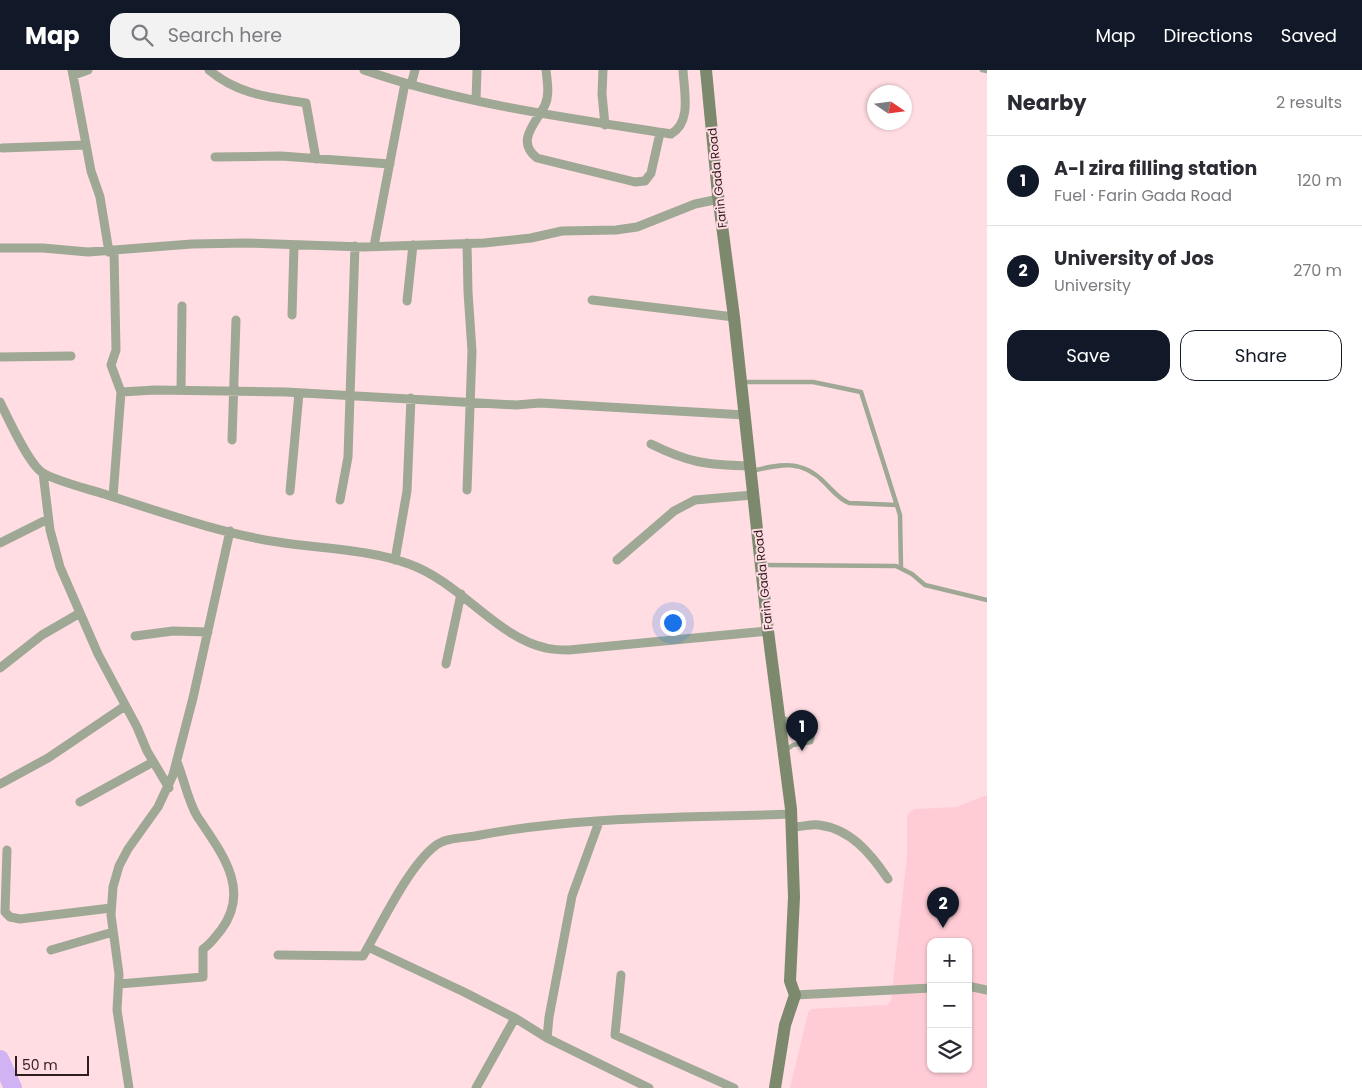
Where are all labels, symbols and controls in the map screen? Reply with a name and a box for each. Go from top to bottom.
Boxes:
search box [110,13,460,58]
text: Map [25,19,80,52]
icon: search [128,21,156,49]
text: Search here [168,22,282,49]
text: Map [1096,23,1135,48]
text: Directions [1163,23,1253,48]
text: Saved [1281,23,1337,48]
north arrow [867,85,912,130]
text: Nearby [1007,88,1087,117]
text: 2 results [1276,91,1342,114]
street label: Farin Gada Road [703,127,731,229]
text: A-l zira filling station [1054,155,1257,182]
text: 1 [1020,169,1026,192]
text: 120 m [1297,169,1342,192]
text: Fuel · Farin Gada Road [1054,184,1232,207]
text: University of Jos [1054,245,1214,272]
text: 2 [1018,259,1028,282]
text: 270 m [1293,259,1342,282]
text: University [1054,274,1131,297]
button: Save [1007,330,1170,381]
button: Share [1180,330,1342,381]
street label: Farin Gada Road [749,529,777,631]
your location [660,610,686,636]
pin: 1 [786,710,818,751]
pin: 2 [927,887,959,928]
map controls [927,938,972,1073]
button: + [927,938,972,983]
button: − [927,983,972,1028]
button: layers [927,1028,972,1073]
scale bar [15,1053,89,1076]
text: 50 m [22,1055,58,1075]

